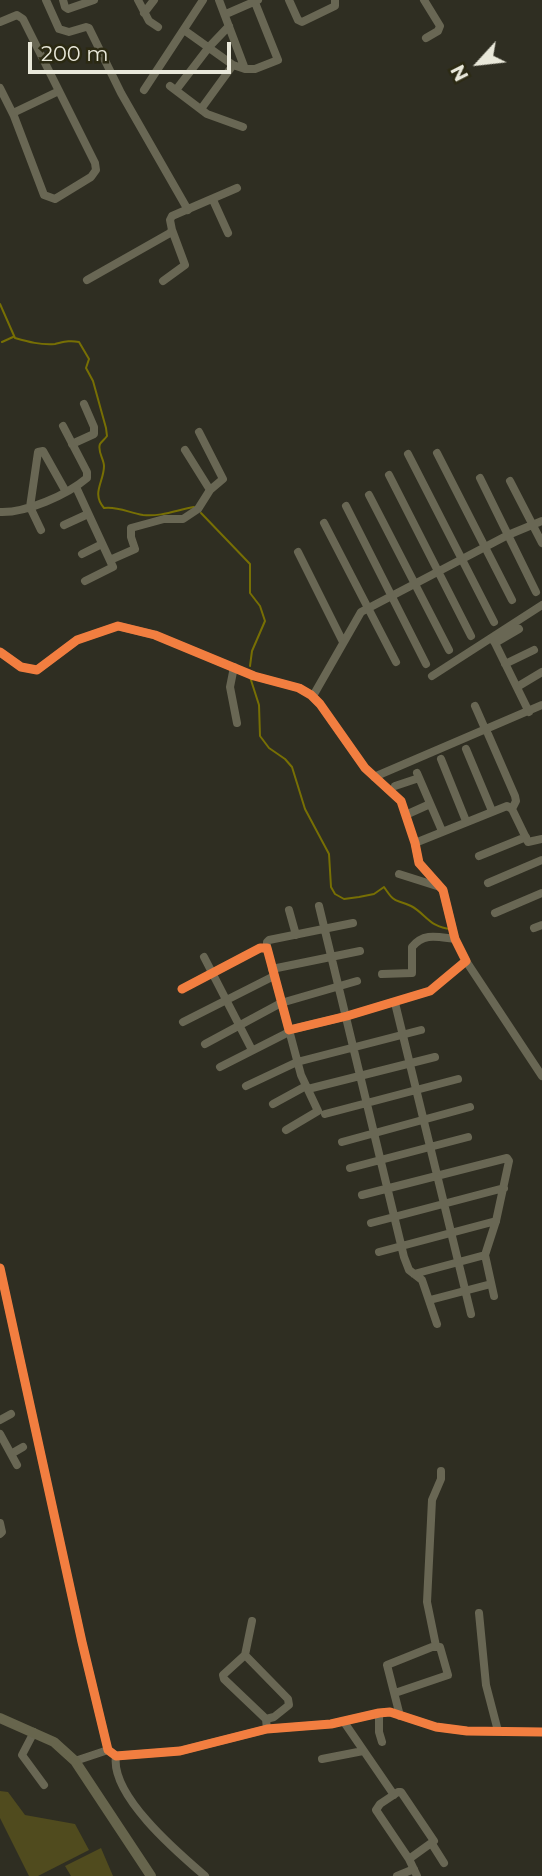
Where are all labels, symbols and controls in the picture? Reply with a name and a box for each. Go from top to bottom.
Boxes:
scale bar [32,28,234,72]
north arrow [444,28,514,98]
text: 200 m [41,41,108,66]
text: N [446,61,474,85]

